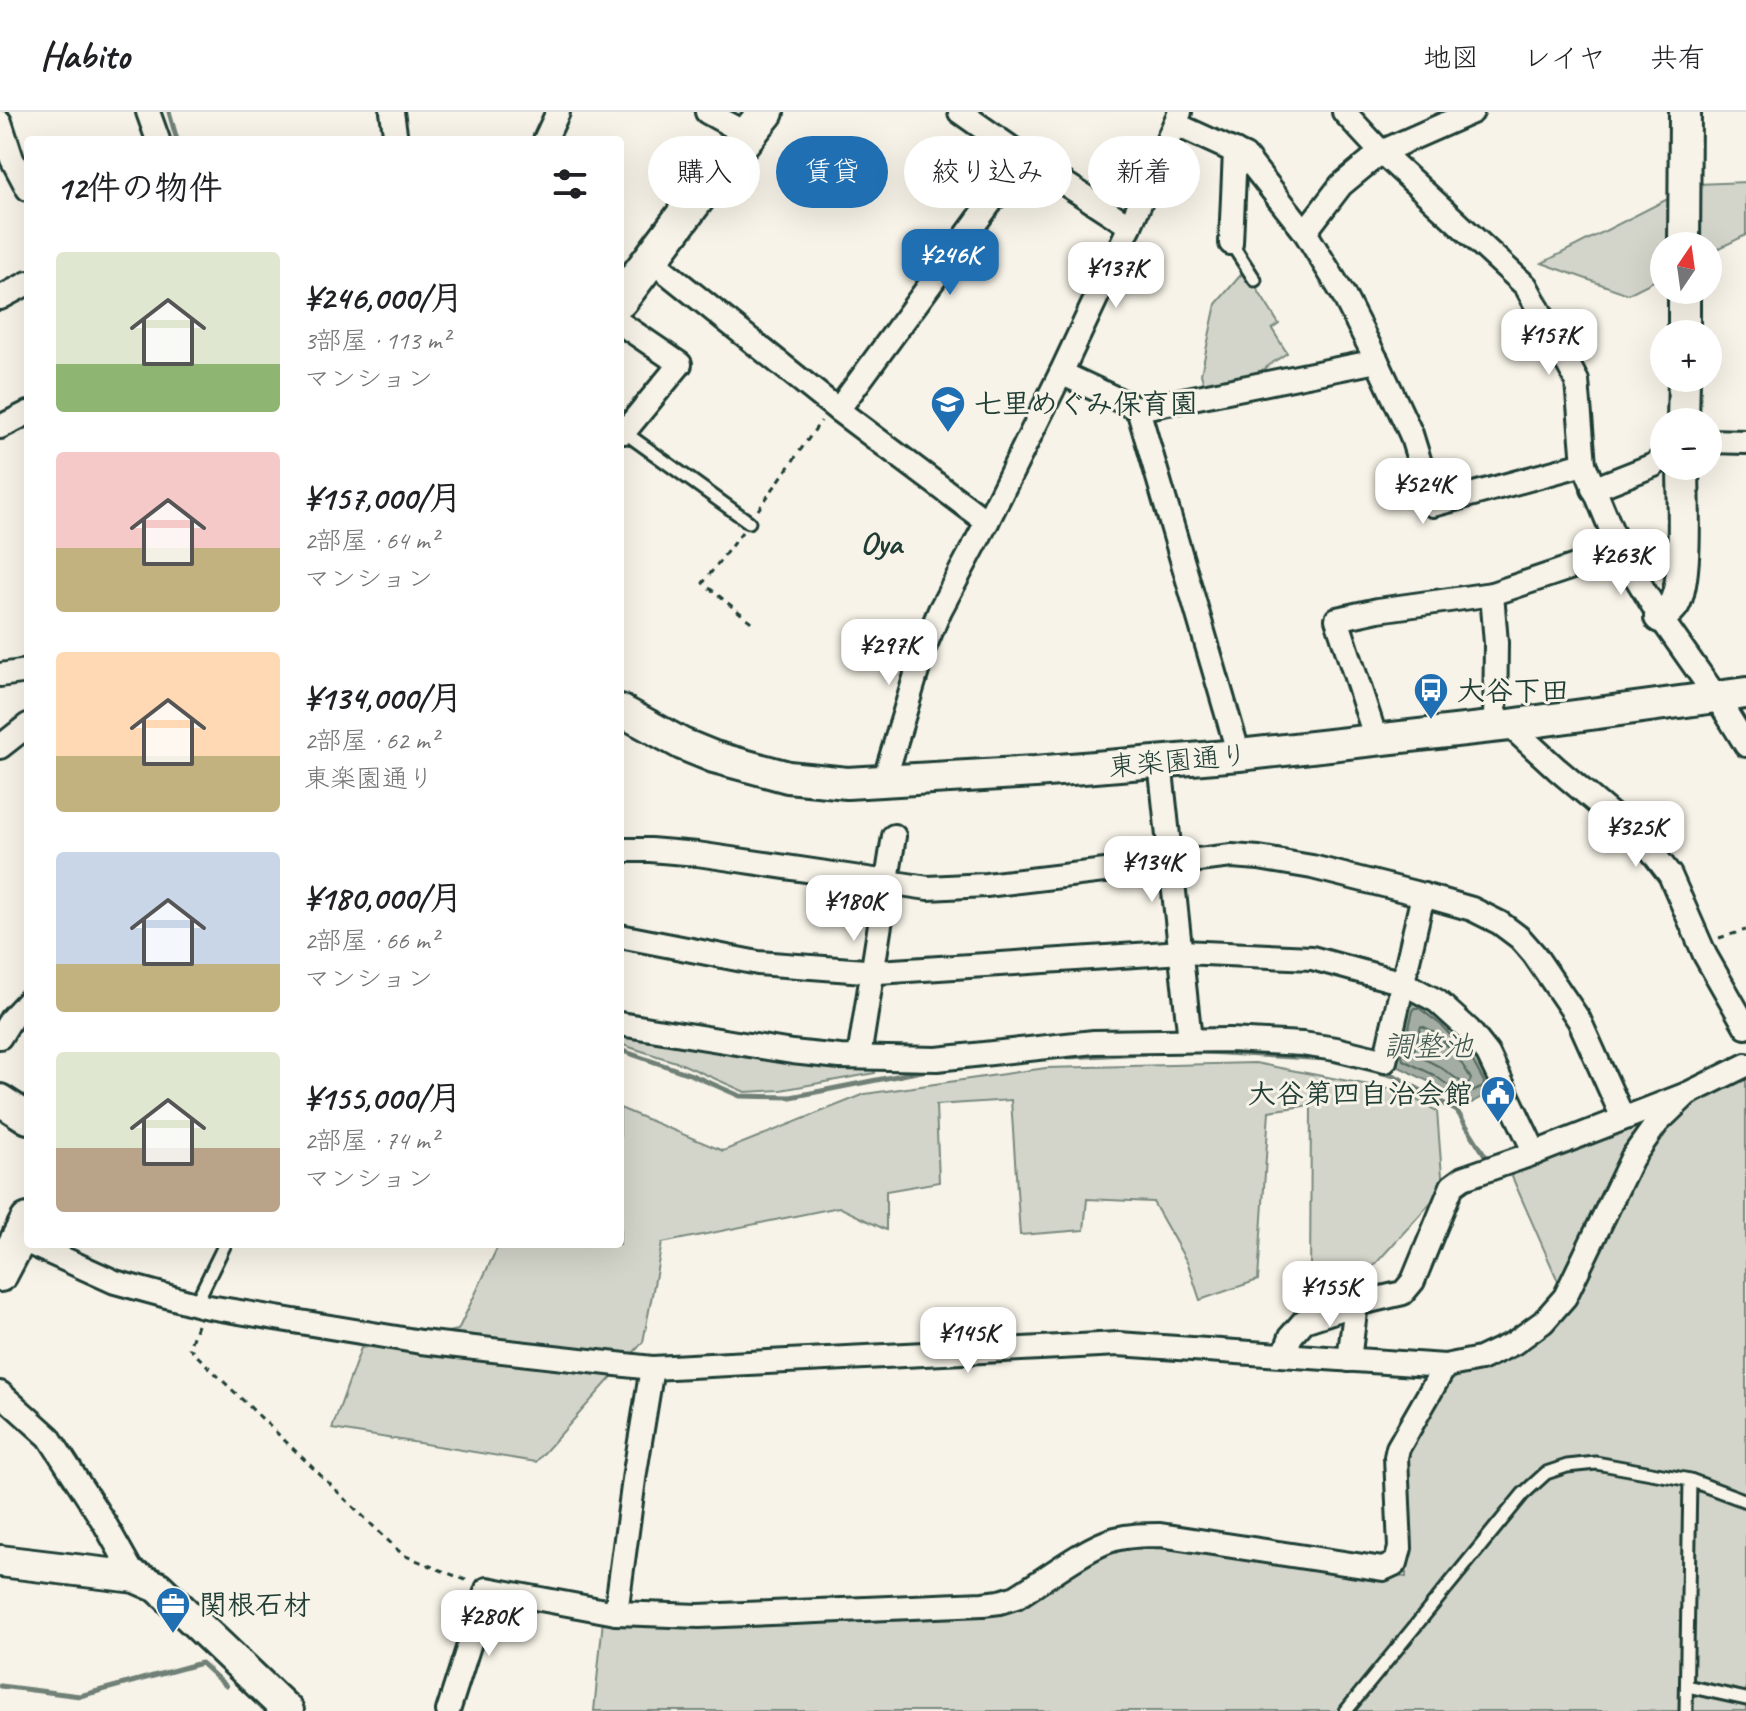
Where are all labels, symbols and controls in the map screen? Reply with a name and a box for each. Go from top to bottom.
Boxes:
text: Habito [40,32,129,79]
text: 地図 [1423,40,1479,75]
text: レイヤ [1523,40,1606,75]
text: 共有 [1650,40,1706,75]
chip: 購入 [648,136,760,208]
chip: 賃貸 [776,136,888,208]
chip: 絞り込み [904,136,1072,208]
chip: 新着 [1088,136,1200,208]
icon: filters [548,162,592,206]
text: 12件の物件 [56,166,223,209]
pin: ¥246K [894,229,1006,297]
north arrow [1650,232,1722,304]
map controls [1650,232,1722,480]
text: ¥246K [920,238,980,271]
pin: ¥137K [1060,242,1172,310]
text: ¥137K [1086,251,1146,284]
text: ¥246,000/月 [304,276,464,319]
icon: home [120,284,216,380]
pin: ¥157K [1493,309,1605,377]
text: ¥157K [1519,318,1579,351]
button: + [1650,320,1722,392]
text: 3部屋 · 113 m² [304,324,449,357]
text: マンション [304,362,433,395]
school or university icon: 七里めぐみ保育園 [929,384,967,434]
place label: 七里めぐみ保育園 [974,386,1197,421]
button: − [1650,408,1722,480]
pin: ¥524K [1367,458,1479,526]
text: ¥524K [1393,467,1453,500]
text: ¥157,000/月 [304,476,462,519]
icon: home [120,484,216,580]
district label: Oya [860,522,905,563]
text: 2部屋 · 64 m² [304,524,438,557]
pin: ¥263K [1565,529,1677,597]
text: ¥263K [1591,538,1651,571]
text: マンション [304,562,433,595]
pin: ¥297K [833,619,945,687]
text: ¥297K [859,628,919,661]
bus stop icon: 大谷下田 [1412,671,1450,721]
place label: 大谷下田 [1457,673,1569,708]
text: ¥134,000/月 [304,676,463,719]
icon: home [120,684,216,780]
text: 2部屋 · 62 m² [304,724,438,757]
street label: 東楽園通り [1107,737,1249,784]
text: 東楽園通り [304,762,434,795]
pin: ¥325K [1580,801,1692,869]
text: ¥325K [1606,810,1666,843]
pin: ¥134K [1096,836,1208,904]
text: ¥134K [1122,845,1182,878]
pin: ¥180K [798,875,910,943]
text: ¥180,000/月 [304,876,463,919]
icon: home [120,884,216,980]
text: ¥180K [824,884,884,917]
text: 2部屋 · 66 m² [304,924,438,957]
text: マンション [304,962,433,995]
water label: 調整池 [1383,1027,1474,1065]
public building icon: 大谷第四自治会館 [1479,1074,1517,1124]
text: ¥155,000/月 [304,1076,462,1119]
place label: 大谷第四自治会館 [1248,1076,1472,1111]
icon: home [120,1084,216,1180]
text: 2部屋 · 74 m² [304,1124,438,1157]
text: マンション [304,1162,433,1195]
pin: ¥155K [1274,1261,1386,1329]
text: ¥155K [1300,1270,1360,1303]
pin: ¥145K [912,1307,1024,1375]
text: ¥145K [938,1316,998,1349]
office icon: 関根石材 [154,1585,192,1635]
place label: 関根石材 [199,1587,311,1622]
pin: ¥280K [433,1590,545,1658]
text: ¥280K [459,1599,519,1632]

